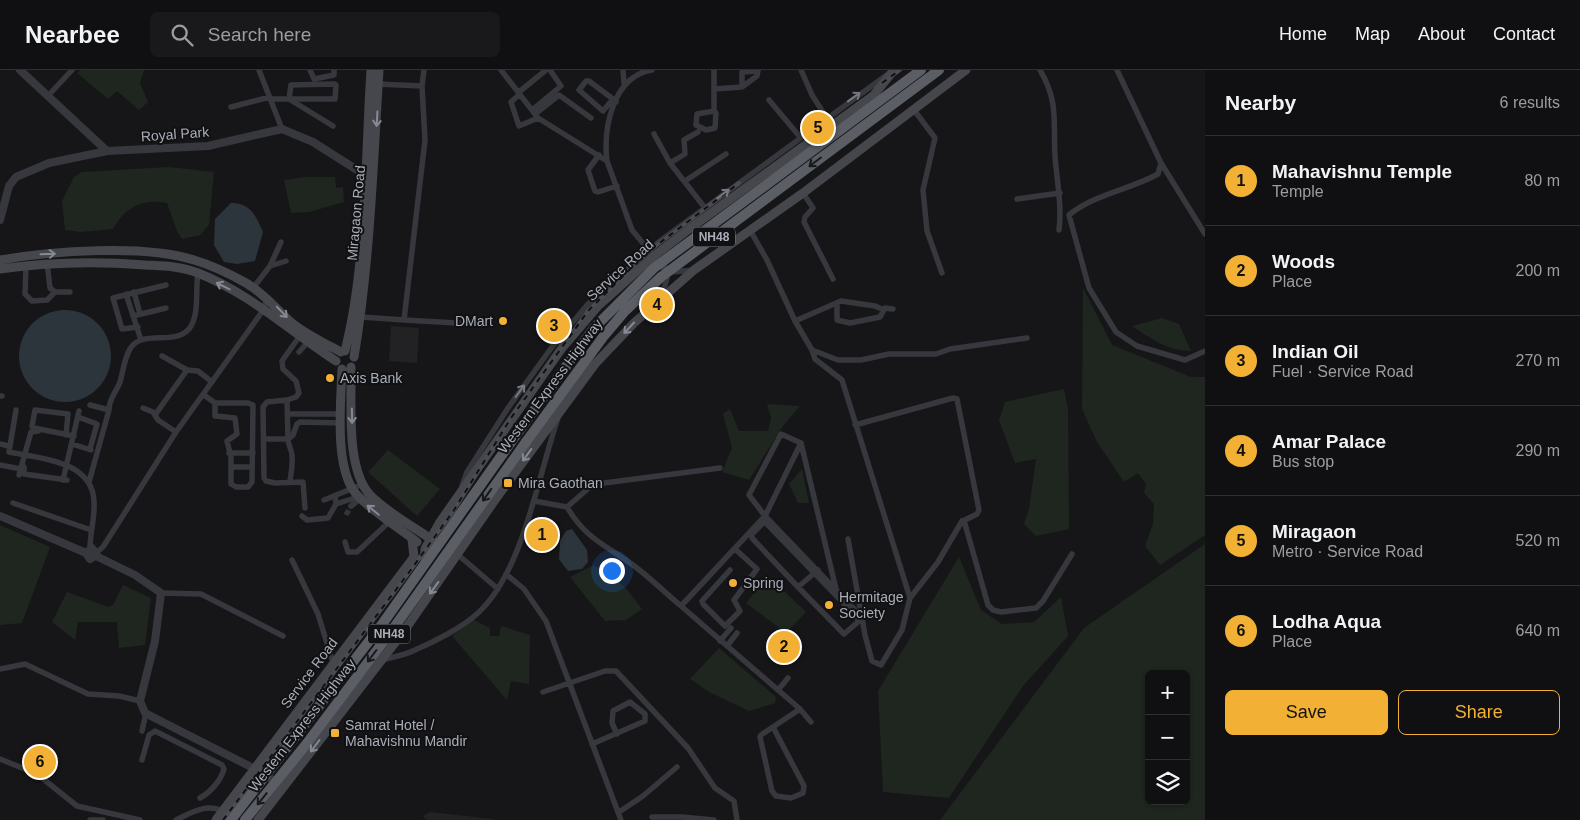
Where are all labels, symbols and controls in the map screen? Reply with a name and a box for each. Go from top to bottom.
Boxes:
search box [150,12,500,57]
text: Nearbee [25,21,120,48]
icon: search [168,21,196,49]
text: Search here [208,24,311,45]
text: Home [1279,24,1327,44]
text: Map [1355,24,1390,44]
text: About [1418,24,1465,44]
text: Contact [1493,24,1555,44]
text: Nearby [1225,91,1296,114]
one-way arrow [847,92,861,102]
text: 6 results [1500,94,1560,111]
pin: 5 [802,109,834,147]
one-way arrow [372,110,381,126]
street label: Royal Park [140,124,211,144]
one-way arrow [808,157,822,167]
text: Mahavishnu Temple [1272,161,1452,182]
street label: Miragaon Road [344,165,368,261]
text: 1 [1237,172,1245,189]
text: 80 m [1524,172,1560,189]
text: Temple [1272,183,1324,200]
one-way arrow [716,188,729,199]
road number: NH48 [693,228,735,246]
street label: Service Road [583,236,657,304]
one-way arrow [40,249,56,258]
text: Woods [1272,251,1335,272]
text: 2 [1237,262,1245,279]
text: 200 m [1516,262,1560,279]
text: Place [1272,273,1312,290]
one-way arrow [216,281,231,290]
pin: 4 [641,286,673,324]
one-way arrow [276,306,288,318]
pin: 3 [538,307,570,345]
place label: DMart [455,313,493,329]
marker: DMart [497,315,509,327]
street label: Western Express Highway [494,316,606,456]
one-way arrow [623,322,635,335]
text: Indian Oil [1272,341,1359,362]
text: 3 [1237,352,1245,369]
text: 270 m [1516,352,1560,369]
text: Fuel · Service Road [1272,363,1413,380]
place label: Axis Bank [340,370,403,386]
marker: Axis Bank [324,372,336,384]
one-way arrow [515,384,525,398]
one-way arrow [347,408,357,424]
text: Amar Palace [1272,431,1386,452]
text: 4 [1237,442,1245,459]
text: 290 m [1516,442,1560,459]
one-way arrow [522,448,533,461]
text: Bus stop [1272,453,1334,470]
place label: Mira Gaothan [518,475,603,491]
marker: Mira Gaothan [502,477,514,489]
one-way arrow [482,488,492,502]
one-way arrow [367,504,380,515]
pin: 1 [526,516,558,554]
text: Miragaon [1272,521,1356,542]
text: 5 [1237,532,1245,549]
text: 520 m [1516,532,1560,549]
text: Metro · Service Road [1272,543,1423,560]
your location [599,558,625,584]
place label: Spring [743,575,783,591]
marker: Spring [727,577,739,589]
one-way arrow [429,581,439,595]
place label: Hermitage Society [839,589,904,621]
marker: Hermitage Society [823,599,835,611]
text: Lodha Aqua [1272,611,1381,632]
text: 6 [1237,622,1245,639]
text: 640 m [1516,622,1560,639]
road number: NH48 [368,624,410,644]
pin: 2 [768,628,800,666]
text: Place [1272,633,1312,650]
street label: Service Road [277,635,341,711]
one-way arrow [367,649,378,662]
street label: Western Express Highway [245,655,359,795]
map controls [1145,670,1190,805]
button: + [1145,670,1190,715]
button: Save [1225,690,1388,735]
button: Share [1398,690,1560,735]
button: − [1145,715,1190,760]
place label: Samrat Hotel / Mahavishnu Mandir [345,717,468,749]
marker: Samrat Hotel / Mahavishnu Mandir [329,727,341,739]
one-way arrow [310,739,320,753]
pin: 6 [24,743,56,781]
button: layers [1145,760,1190,805]
one-way arrow [257,792,268,805]

